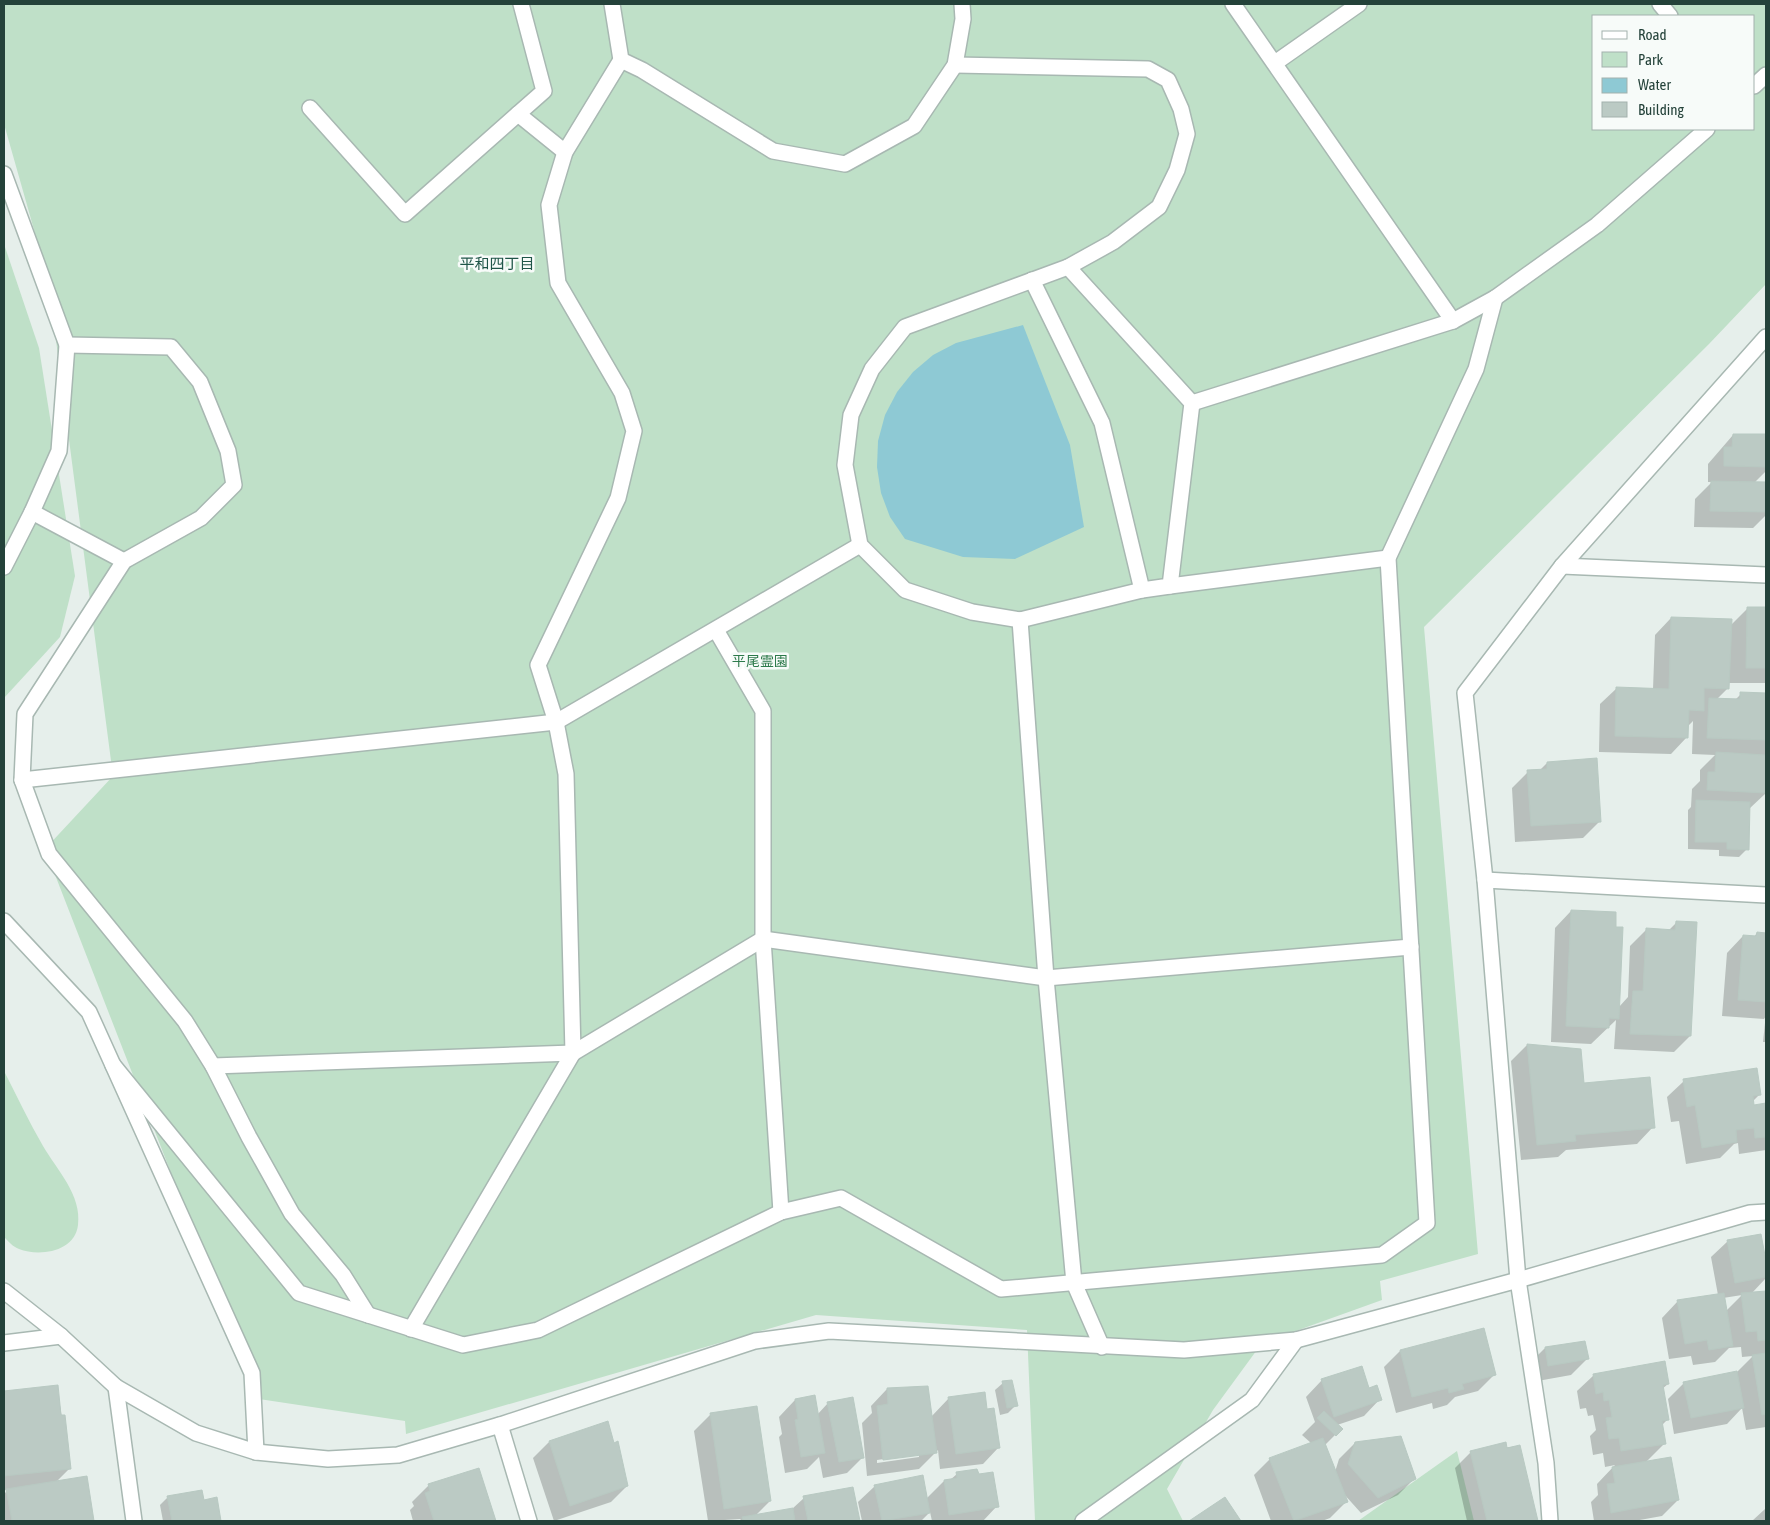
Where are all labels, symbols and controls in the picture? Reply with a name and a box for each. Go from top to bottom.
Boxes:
legend [1592,15,1755,130]
text: Road [1638,26,1667,43]
text: Park [1638,51,1663,68]
text: Water [1638,76,1671,93]
text: Building [1638,101,1684,118]
district label: 平和四丁目 [459,255,535,272]
park label: 平尾霊園 [732,653,788,669]

